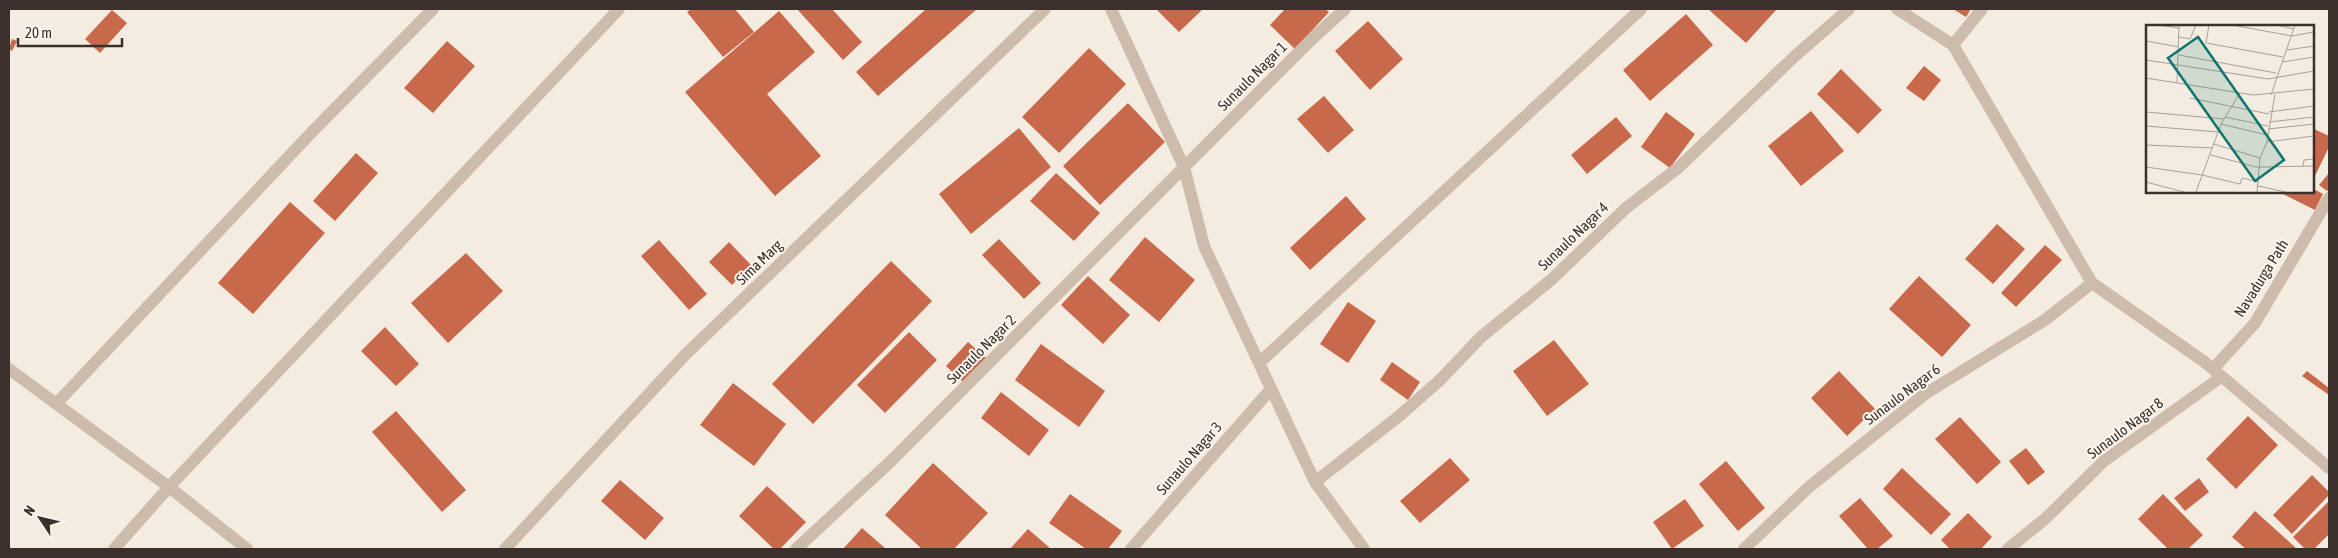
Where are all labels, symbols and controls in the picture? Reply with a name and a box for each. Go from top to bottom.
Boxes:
scale bar [18,15,121,47]
text: 20 m [25,24,52,41]
inset map [2146,25,2313,192]
street label: Sunaulo Nagar 1 [1214,38,1290,114]
street label: Sunaulo Nagar 4 [1535,198,1611,274]
street label: Sima Marg [733,236,786,288]
street label: Navadurga Path [2230,236,2292,320]
street label: Sunaulo Nagar 2 [943,311,1019,387]
street label: Sunaulo Nagar 6 [1861,360,1943,428]
street label: Sunaulo Nagar 8 [2084,394,2166,462]
street label: Sunaulo Nagar 3 [1153,418,1225,498]
north arrow [15,493,65,543]
text: N [20,503,38,519]

